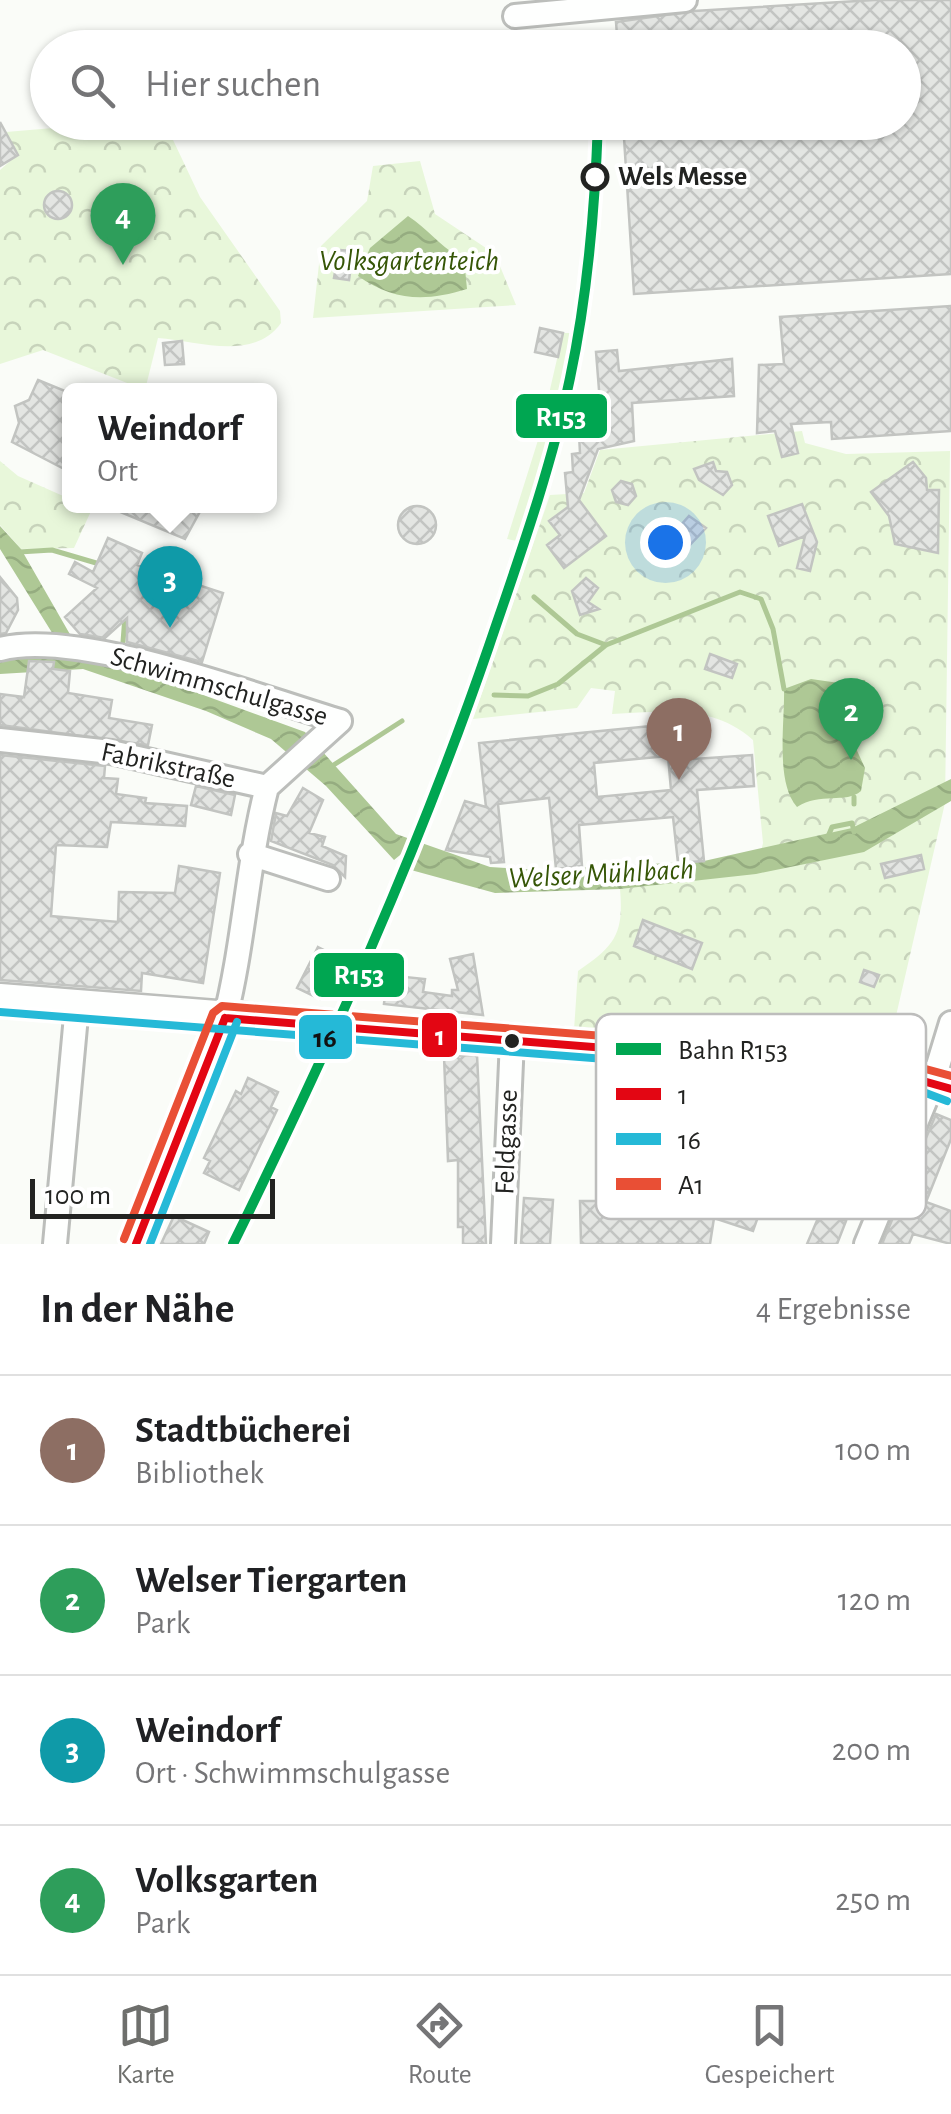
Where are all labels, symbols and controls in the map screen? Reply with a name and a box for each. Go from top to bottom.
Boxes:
search box [30,30,921,140]
icon: search [65,58,120,113]
text: Hier suchen [145,66,321,104]
place label: Wels Messe [618,163,747,191]
marker: Wels Messe [582,164,608,190]
pin: 4 [90,182,156,265]
water label: Volksgartenteich [319,246,499,276]
popup [62,383,277,513]
line badge: R153 [514,392,609,440]
text: R153 [536,404,586,432]
text: Weindorf [97,410,242,448]
text: Ort [97,455,138,487]
your location [640,517,691,568]
pin: 3 [138,546,202,628]
street label: Schwimmschulgasse [107,643,331,731]
pin: 2 [818,678,884,760]
pin: 1 [646,698,712,780]
street label: Fabrikstraße [98,738,238,794]
water label: Welser Mühlbach [507,854,695,894]
line badge: R153 [312,951,406,999]
text: R153 [334,962,384,990]
line badge: 1 [420,1011,459,1059]
line badge: 16 [297,1013,354,1061]
legend [596,1014,926,1219]
text: 1 [435,1023,445,1051]
text: 16 [313,1025,337,1053]
unlabelled marker [502,1031,522,1051]
text: Bahn R153 [678,1037,788,1065]
text: 1 [678,1082,688,1110]
street label: Feldgasse [491,1089,523,1195]
text: 16 [678,1127,701,1155]
text: A1 [678,1172,704,1200]
scale bar [30,1174,275,1218]
text: 100 m [45,1182,111,1210]
text: In der Nähe [40,1288,235,1330]
text: 4 Ergebnisse [756,1293,911,1325]
text: Stadtbücherei [135,1412,351,1450]
text: 1 [67,1434,78,1466]
text: 100 m [835,1434,911,1466]
text: Bibliothek [135,1457,264,1489]
text: Welser Tiergarten [135,1562,407,1600]
text: 2 [65,1584,80,1616]
text: 120 m [838,1584,911,1616]
text: Park [135,1607,190,1639]
text: Weindorf [135,1712,280,1750]
text: 3 [66,1734,79,1766]
text: 200 m [832,1734,911,1766]
text: Ort · Schwimmschulgasse [135,1757,450,1789]
text: Volksgarten [135,1862,318,1900]
text: 4 [64,1884,81,1916]
text: 250 m [835,1884,911,1916]
text: Park [135,1907,190,1939]
tab: Karte [117,1998,175,2092]
tab: Route [408,1998,472,2092]
tab: Gespeichert [705,1998,834,2092]

